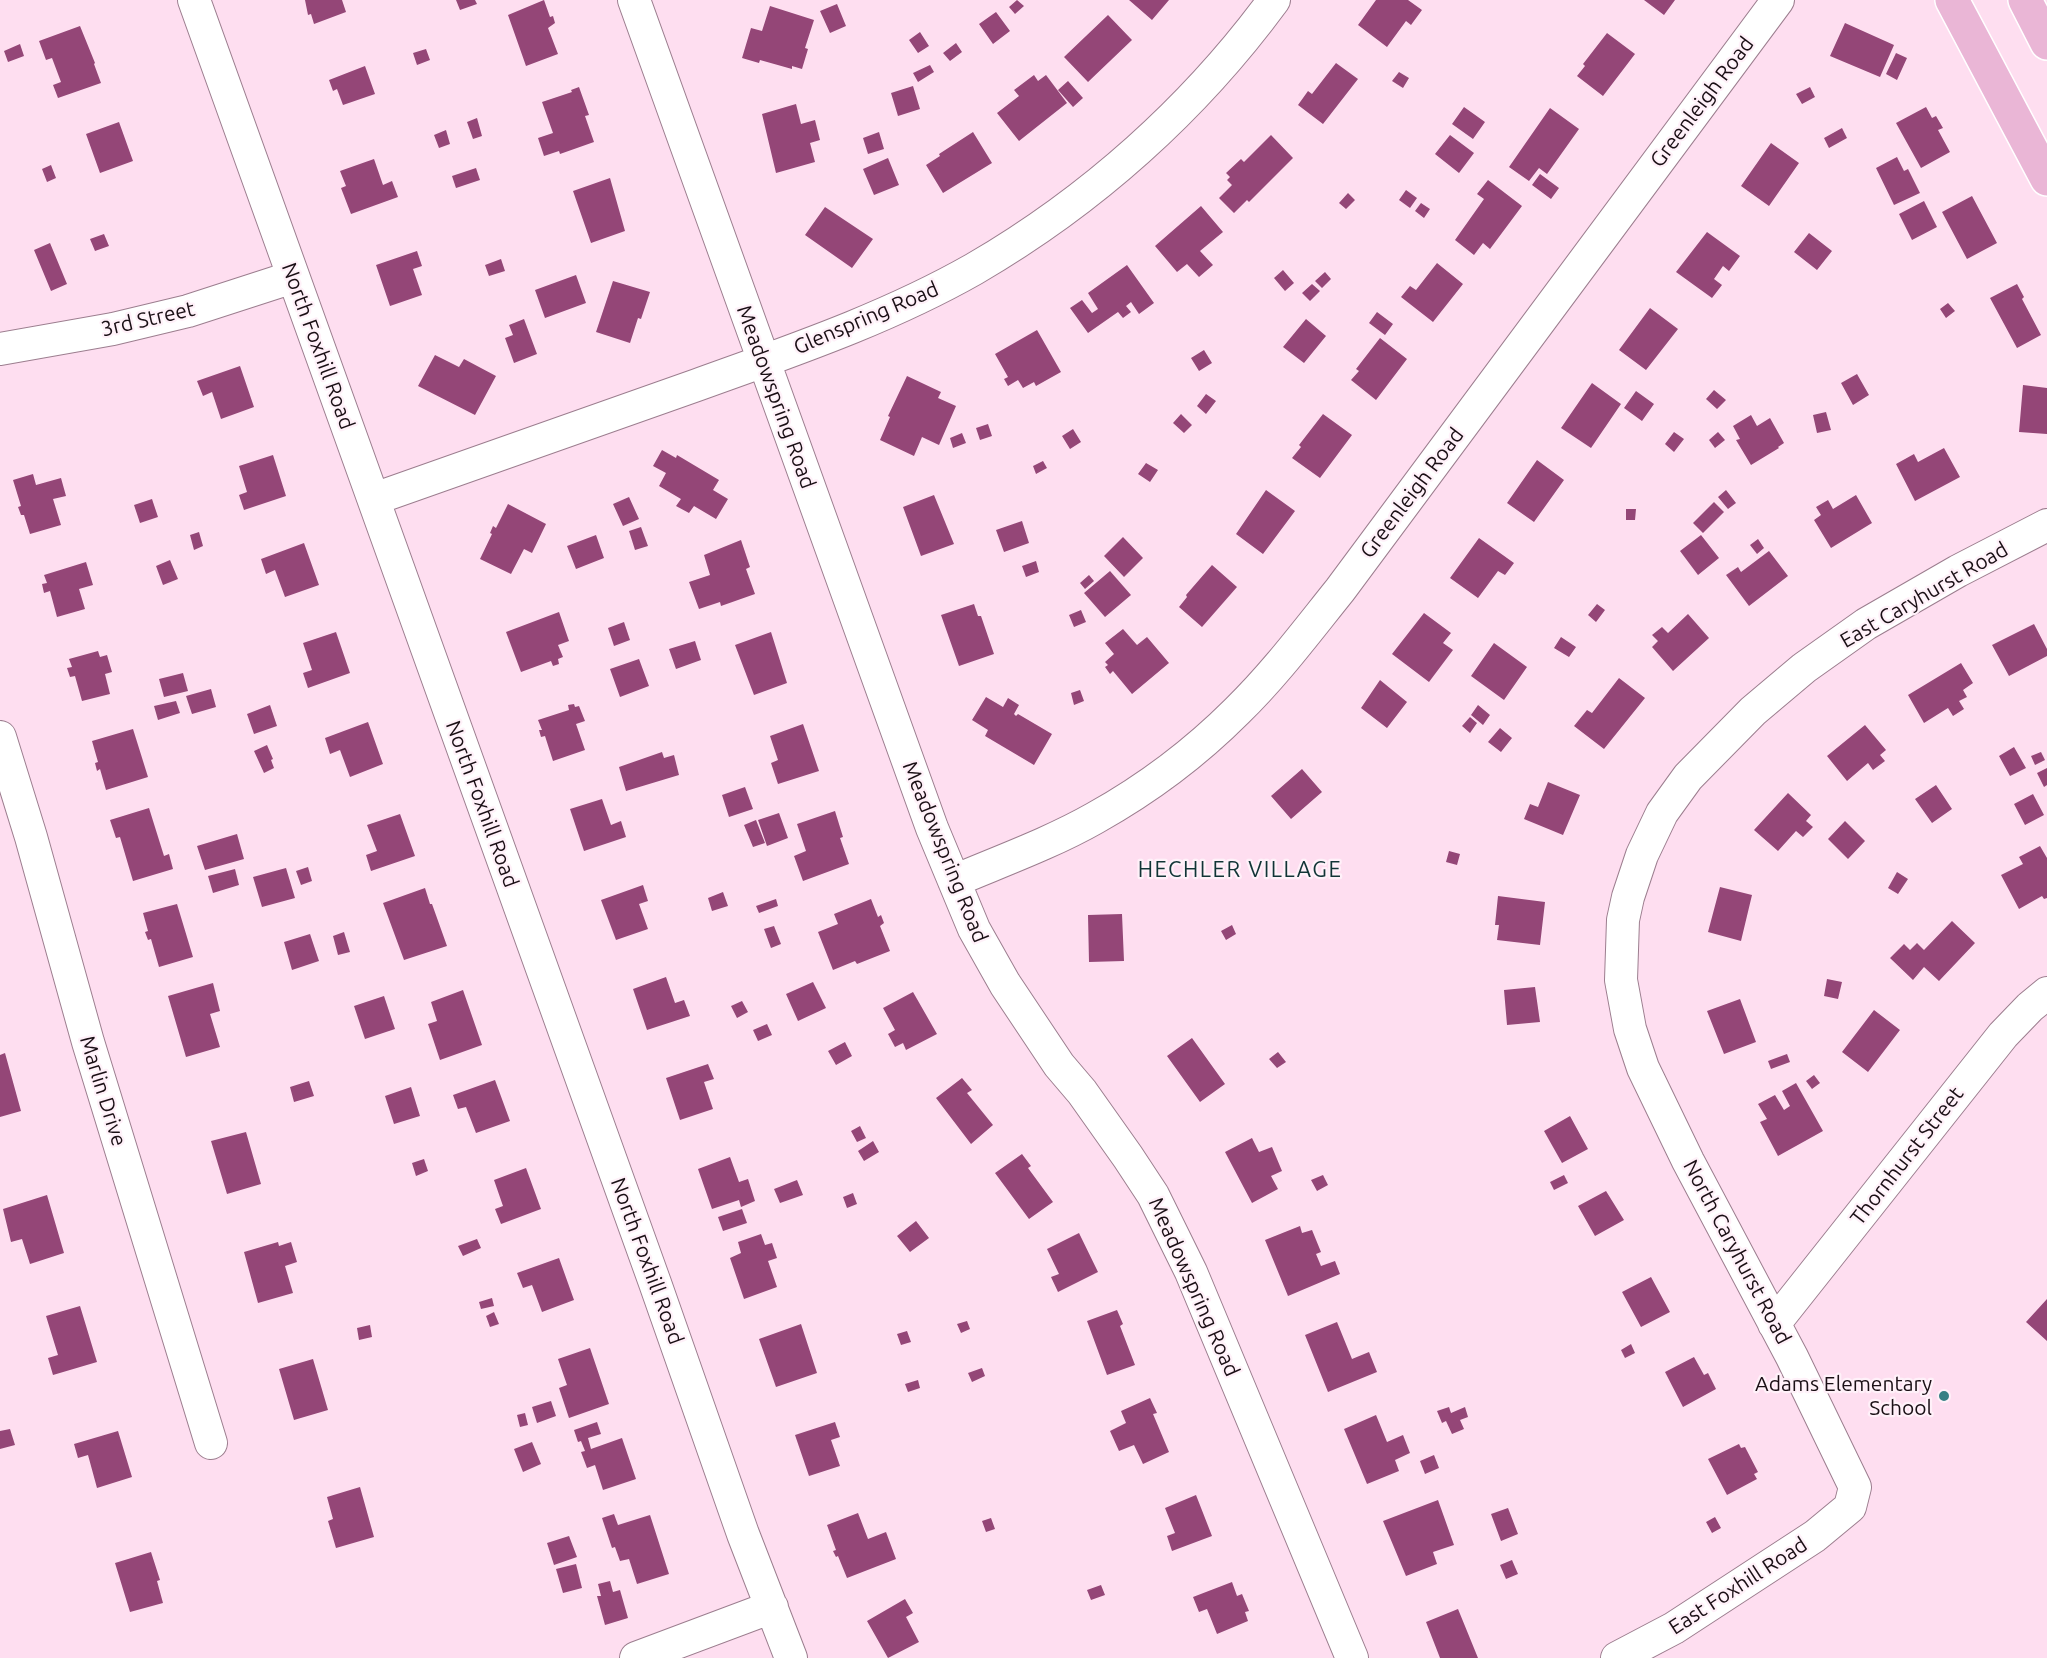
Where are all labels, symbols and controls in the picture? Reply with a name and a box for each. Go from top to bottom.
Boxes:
street label: Greenleigh Road [1645,32,1759,172]
street label: North Foxhill Road [276,259,360,433]
street label: Glenspring Road [790,276,942,360]
street label: 3rd Street [99,296,197,342]
street label: Meadowspring Road [731,302,821,492]
street label: Greenleigh Road [1355,423,1469,563]
street label: East Caryhurst Road [1836,537,2012,653]
street label: North Foxhill Road [440,717,524,891]
street label: Meadowspring Road [897,758,993,946]
district label: HECHLER VILLAGE [1138,857,1342,883]
street label: Marlin Drive [74,1033,132,1149]
street label: Thornhurst Street [1845,1082,1969,1230]
street label: North Caryhurst Road [1678,1156,1796,1348]
street label: North Foxhill Road [605,1174,689,1348]
street label: Meadowspring Road [1143,1194,1245,1380]
place label: Adams Elementary School [1755,1371,1932,1421]
marker: Adams Elementary School [1937,1389,1951,1403]
street label: East Foxhill Road [1664,1532,1812,1640]

